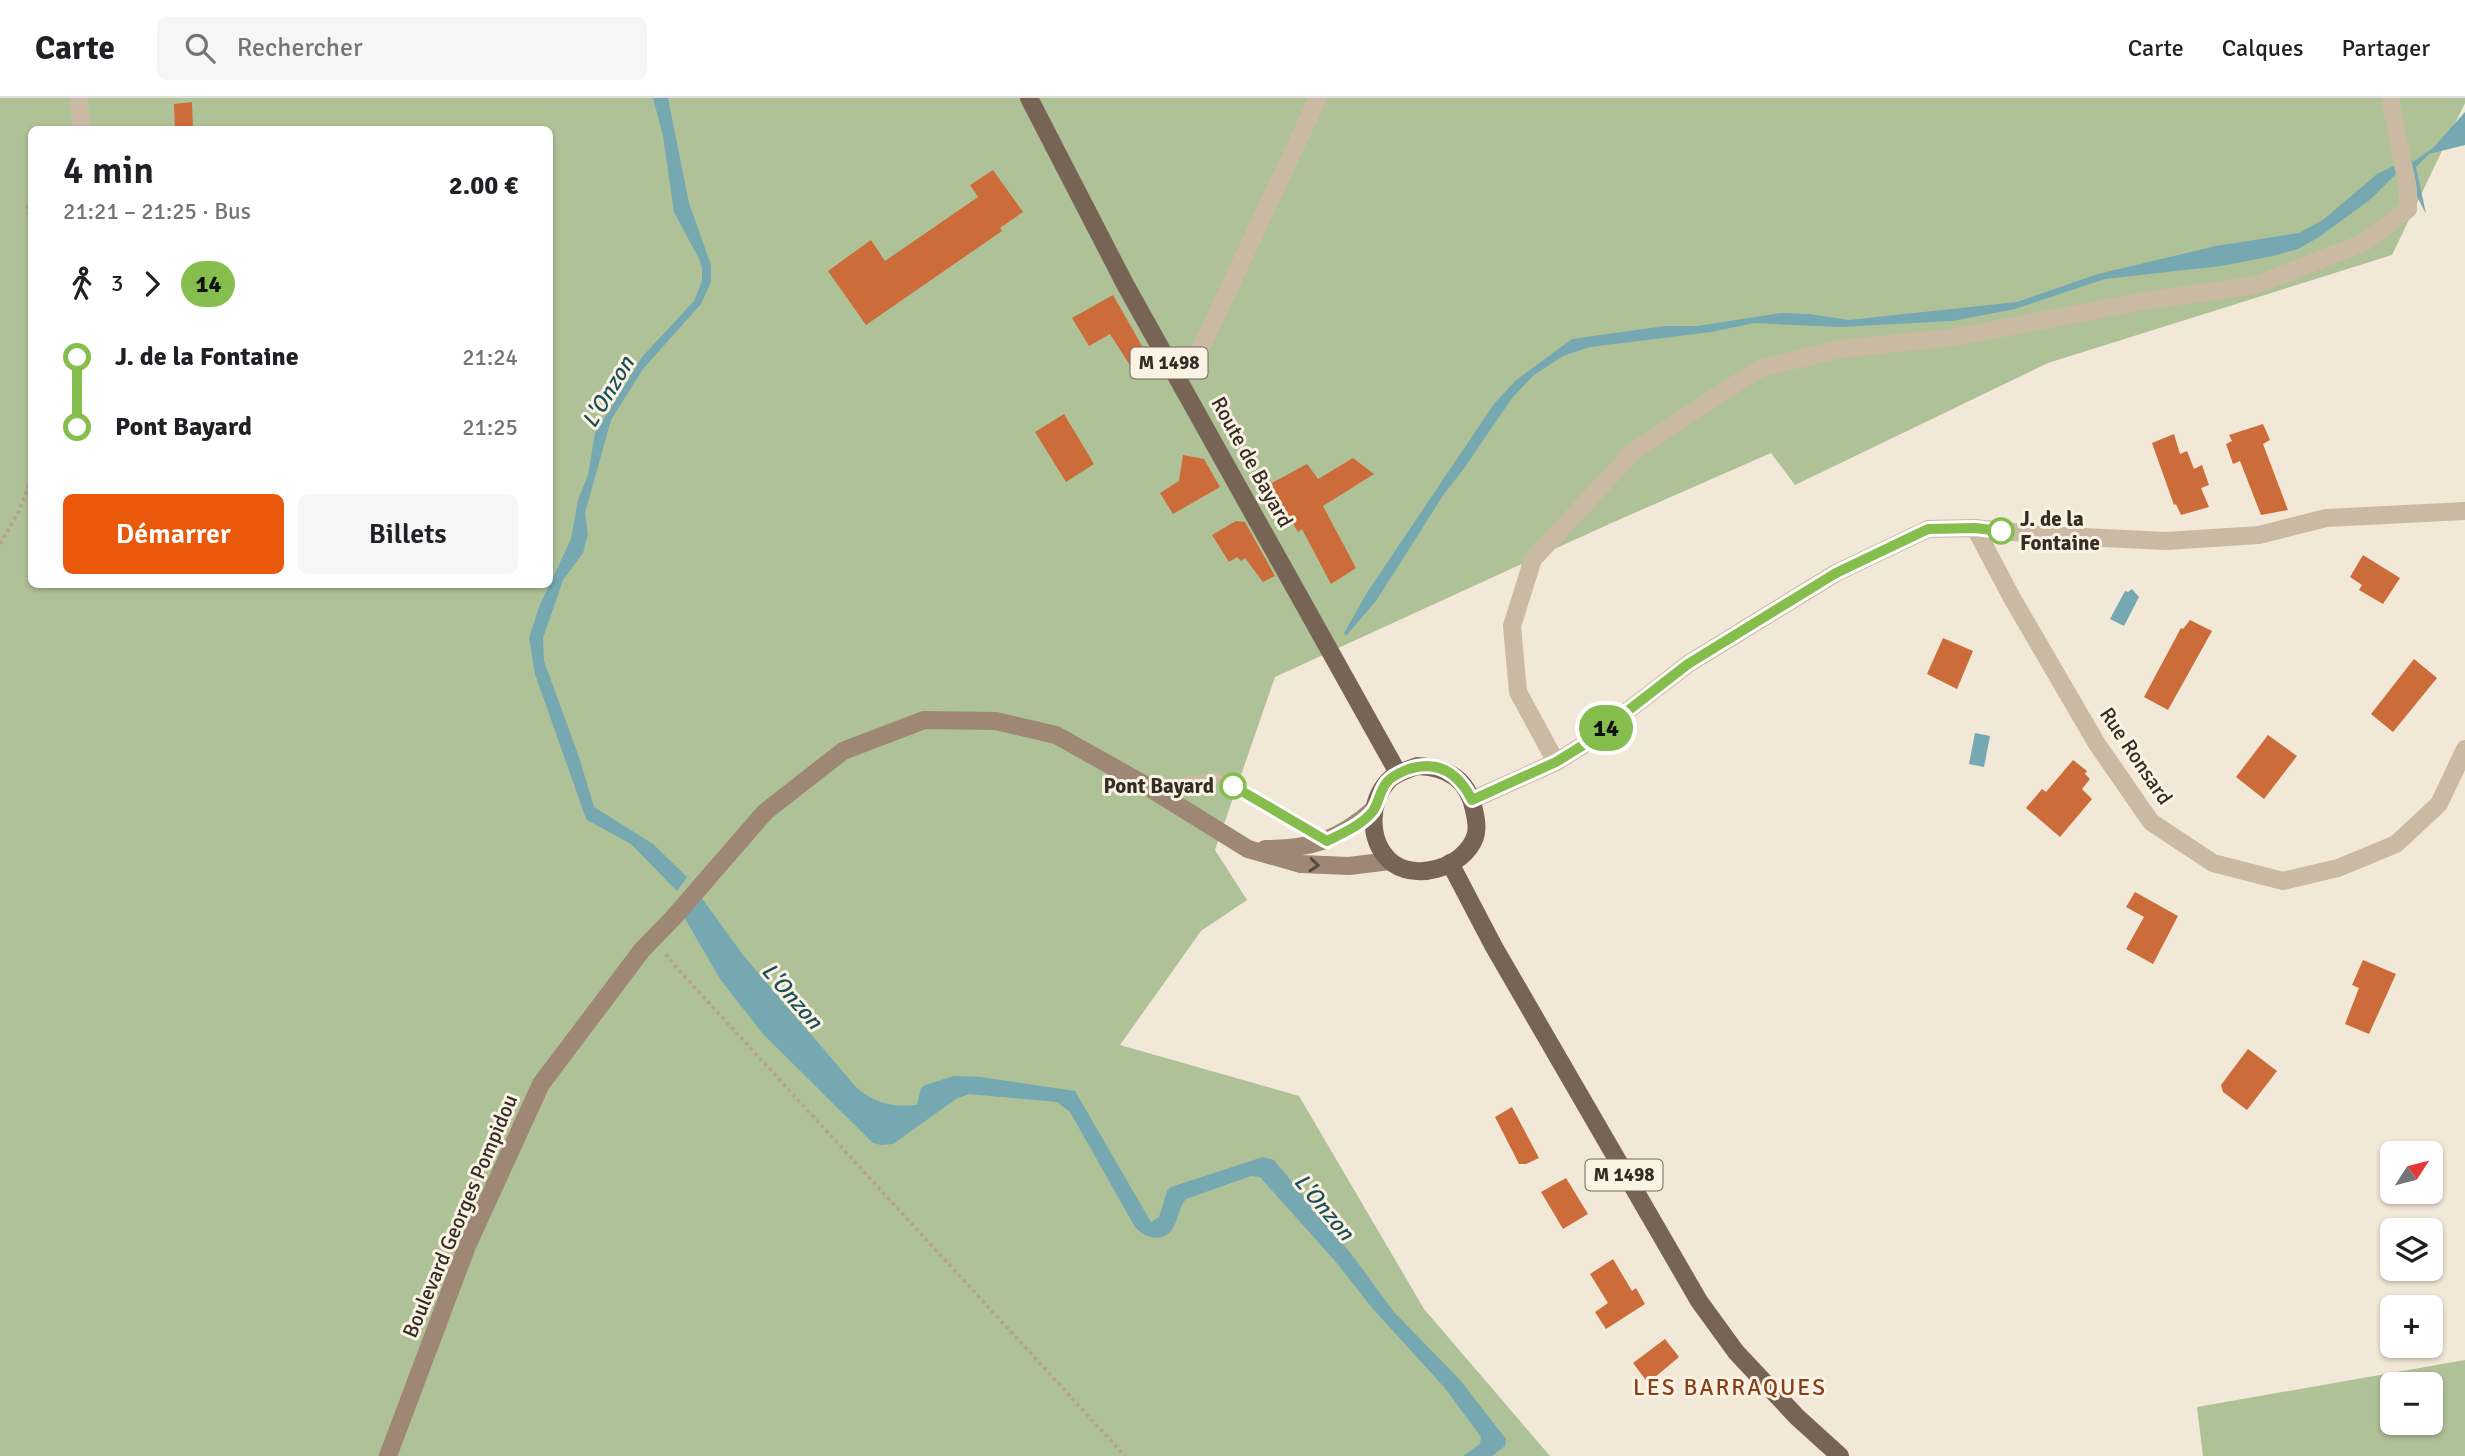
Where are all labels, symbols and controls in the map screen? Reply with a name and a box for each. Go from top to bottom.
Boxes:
search box [157,17,647,80]
text: Carte [35,28,115,69]
icon: search [181,29,219,67]
text: Rechercher [237,32,363,64]
text: Carte [2128,33,2184,63]
text: Calques [2222,33,2303,63]
text: Partager [2341,33,2430,63]
text: 4 min [63,147,154,194]
text: 2.00 € [449,170,518,202]
text: 21:21 – 21:25 · Bus [63,197,251,226]
icon: walk [63,265,101,303]
icon: forward [133,265,171,303]
text: 3 [111,269,123,298]
text: 14 [195,269,221,299]
text: J. de la Fontaine [115,341,299,373]
text: 21:24 [462,343,518,372]
road number: M 1498 [1130,347,1208,378]
water label: L'Onzon [575,350,641,433]
street label: Route de Bayard [1205,392,1299,532]
text: Pont Bayard [115,411,252,443]
text: 21:25 [462,413,518,442]
button: Démarrer [63,494,284,574]
button: Billets [298,494,518,574]
place label: J. de la Fontaine [2020,506,2100,556]
marker: J. de la Fontaine [1988,518,2014,544]
street label: Rue Ronsard [2094,702,2178,810]
line badge: 14 [1574,705,1638,751]
text: 14 [1593,713,1619,743]
place label: Pont Bayard [1103,773,1214,799]
marker: Pont Bayard [1220,773,1246,799]
one-way arrow [1308,857,1319,872]
water label: L'Onzon [755,957,830,1036]
street label: Boulevard Georges Pompidou [397,1090,523,1342]
north arrow [2380,1141,2443,1204]
map controls [2380,1141,2443,1435]
road number: M 1498 [1586,1160,1662,1190]
water label: L'Onzon [1288,1168,1361,1248]
button: layers [2380,1218,2443,1281]
button: + [2380,1295,2443,1358]
button: − [2380,1372,2443,1435]
district label: LES BARRAQUES [1633,1373,1827,1402]

